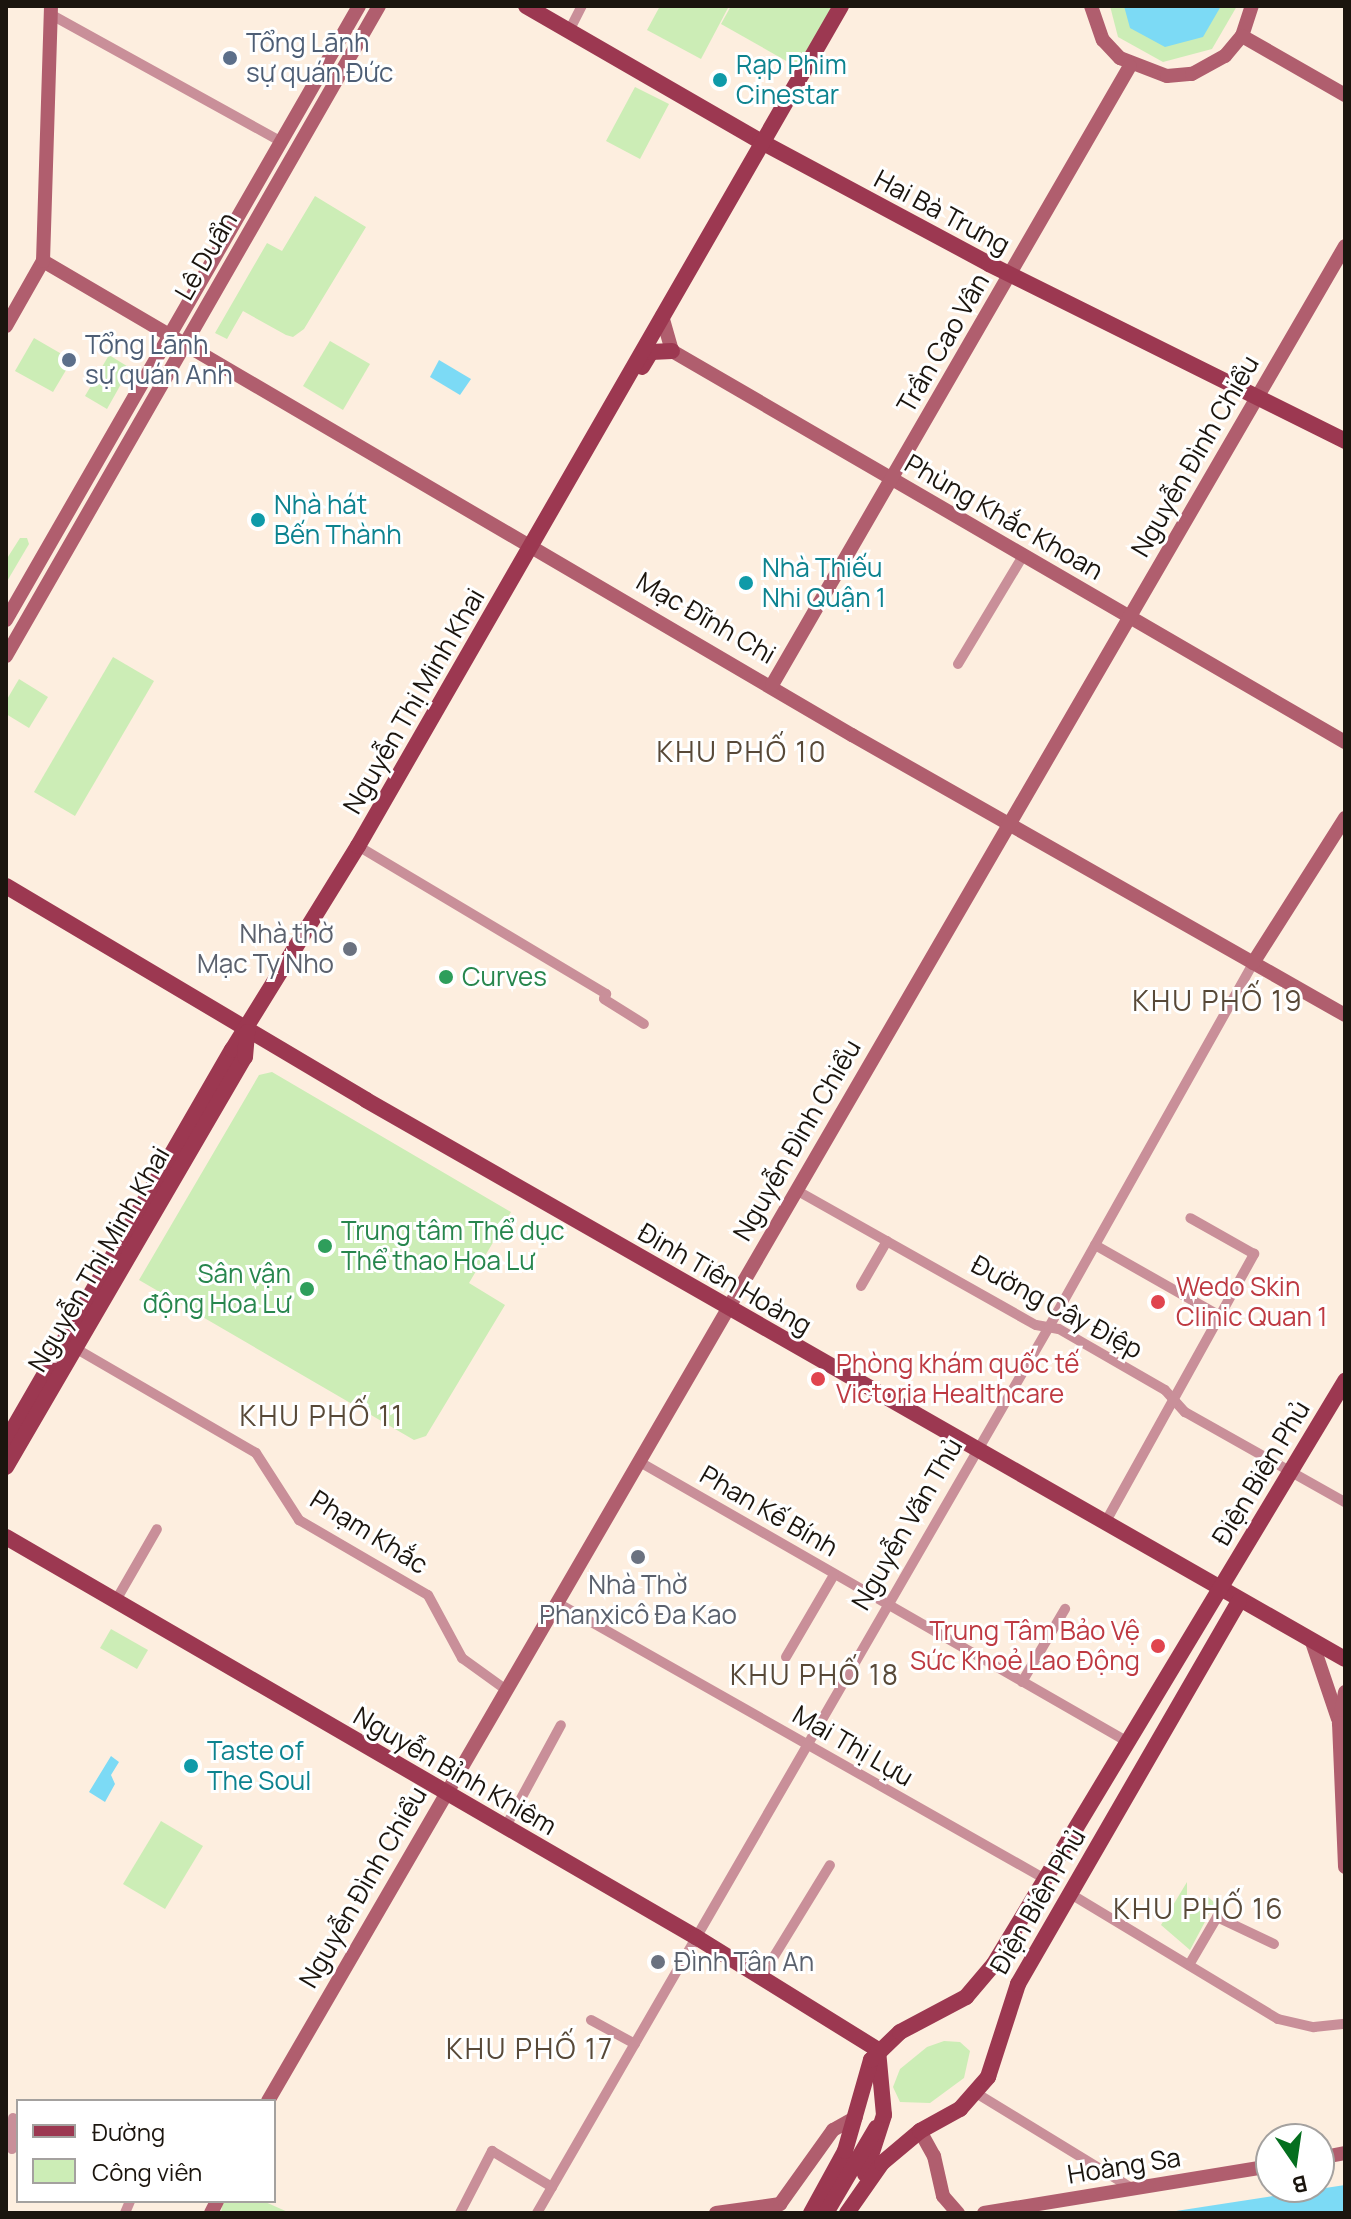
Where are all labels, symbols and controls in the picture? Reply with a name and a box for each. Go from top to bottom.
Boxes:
place label: Tổng Lãnh sự quán Đức [246,27,393,88]
marker: Tổng Lãnh sự quán Đức [221,49,239,67]
place label: Rạp Phim Cinestar [736,49,847,110]
marker: Rạp Phim Cinestar [711,71,729,89]
street label: Hai Bà Trưng [869,163,1015,261]
street label: Lê Duẩn [168,206,244,306]
street label: Trần Cao Vân [890,268,996,418]
place label: Tổng Lãnh sự quán Anh [85,329,233,390]
street label: Nguyễn Đình Chiểu [1125,350,1265,562]
marker: Tổng Lãnh sự quán Anh [60,351,78,369]
street label: Phùng Khắc Khoan [899,448,1109,586]
place label: Nhà hát Bến Thành [274,489,402,550]
marker: Nhà hát Bến Thành [249,511,267,529]
place label: Nhà Thiếu Nhi Quận 1 [762,552,886,614]
street label: Mạc Đĩnh Chi [631,566,781,670]
marker: Nhà Thiếu Nhi Quận 1 [737,574,755,592]
street label: Nguyễn Thị Minh Khai [337,583,491,819]
district label: KHU PHỐ 10 [657,734,827,768]
place label: Nhà thờ Mạc Ty Nho [197,918,334,980]
marker: Nhà thờ Mạc Ty Nho [341,940,359,958]
place label: Curves [462,961,547,993]
marker: Curves [437,968,455,986]
district label: KHU PHỐ 19 [1132,983,1304,1017]
street label: Nguyễn Đình Chiểu [727,1034,867,1246]
street label: Nguyễn Thị Minh Khai [22,1141,176,1377]
place label: Trung tâm Thể dục Thể thao Hoa Lư [341,1215,565,1276]
street label: Đinh Tiên Hoàng [633,1217,817,1341]
marker: Trung tâm Thể dục Thể thao Hoa Lư [316,1237,334,1255]
street label: Đường Cây Điệp [966,1249,1148,1365]
place label: Sân vận động Hoa Lư [143,1258,291,1320]
place label: Wedo Skin Clinic Quan 1 [1176,1271,1327,1332]
marker: Sân vận động Hoa Lư [298,1280,316,1298]
marker: Wedo Skin Clinic Quan 1 [1147,1291,1169,1313]
place label: Phòng khám quốc tế Victoria Healthcare [836,1348,1080,1410]
marker: Phòng khám quốc tế Victoria Healthcare [807,1368,829,1390]
street label: Điện Biên Phủ [1206,1395,1316,1551]
district label: KHU PHỐ 11 [240,1398,404,1432]
street label: Nguyễn Văn Thủ [845,1433,969,1615]
street label: Phan Kế Bính [695,1459,843,1563]
street label: Phạm Khắc [305,1484,433,1580]
marker: Nhà Thờ Phanxicô Đa Kao [629,1548,647,1566]
place label: Nhà Thờ Phanxicô Đa Kao [539,1569,737,1630]
place label: Trung Tâm Bảo Vệ Sức Khoẻ Lao Động [910,1615,1140,1676]
marker: Trung Tâm Bảo Vệ Sức Khoẻ Lao Động [1147,1635,1169,1657]
district label: KHU PHỐ 18 [730,1657,900,1691]
street label: Mai Thị Lựu [787,1699,919,1793]
street label: Nguyễn Bỉnh Khiêm [348,1700,562,1842]
place label: Taste of The Soul [207,1735,311,1796]
marker: Taste of The Soul [182,1757,200,1775]
street label: Nguyễn Đình Chiểu [293,1781,433,1993]
street label: Ðiện Biên Phủ [984,1823,1092,1979]
district label: KHU PHỐ 16 [1113,1891,1285,1925]
place label: Đình Tân An [674,1946,814,1978]
marker: Đình Tân An [649,1953,667,1971]
district label: KHU PHỐ 17 [446,2031,614,2065]
legend [16,2099,276,2203]
text: Đường [92,2115,165,2148]
north arrow [1255,2123,1335,2203]
street label: Hoàng Sa [1065,2142,1183,2190]
text: Công viên [92,2155,202,2188]
text: B [1290,2168,1310,2201]

